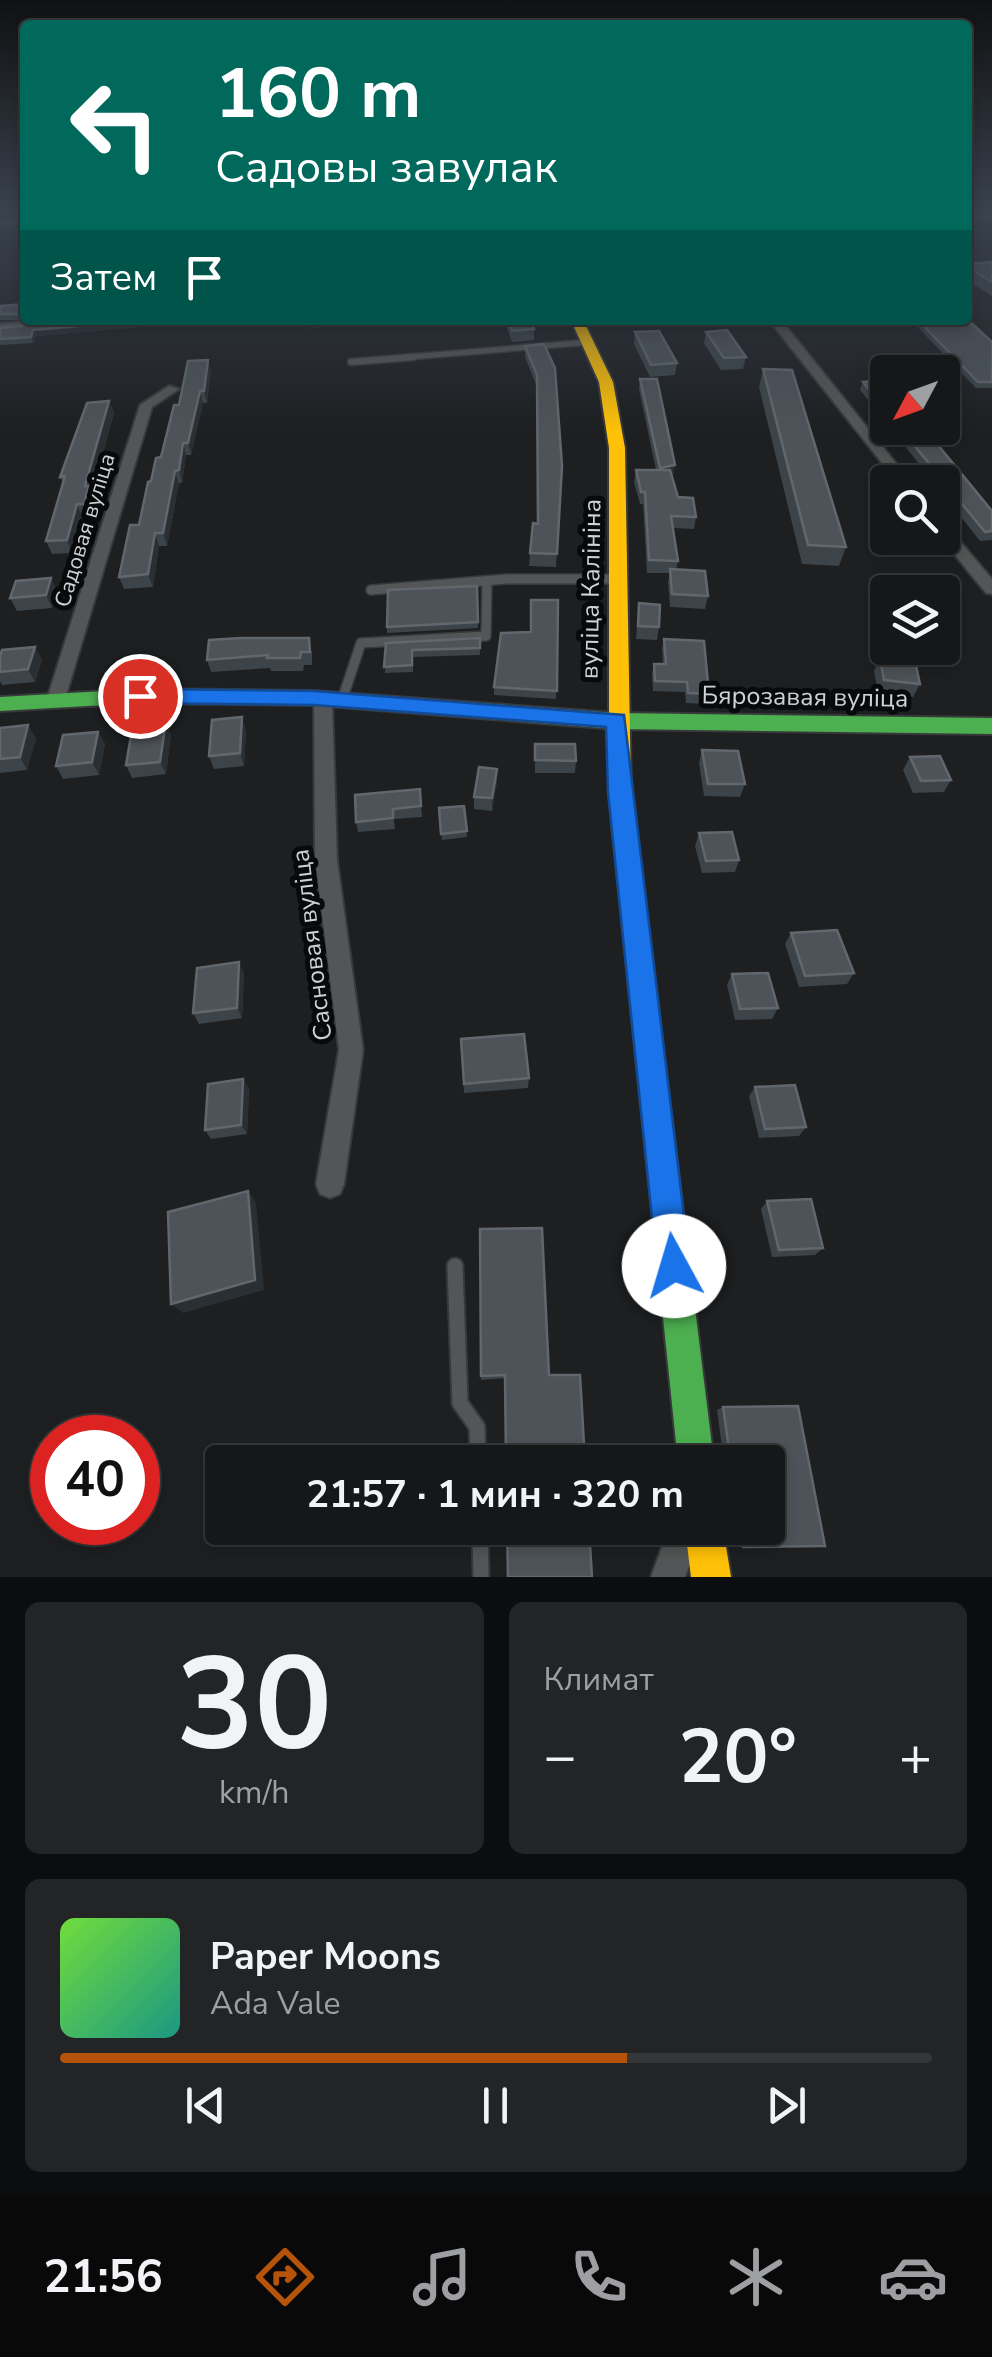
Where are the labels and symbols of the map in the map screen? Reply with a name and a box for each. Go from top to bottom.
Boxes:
north arrow [870,355,960,445]
street label: Садовая вуліца [47,450,123,611]
street label: вуліца Калініна [572,499,610,679]
pin [98,654,183,739]
street label: Бярозавая вуліца [701,678,909,716]
street label: Сасновая вуліца [283,847,341,1043]
position arrow [622,1214,726,1318]
speed limit sign: 40 [30,1415,160,1545]

